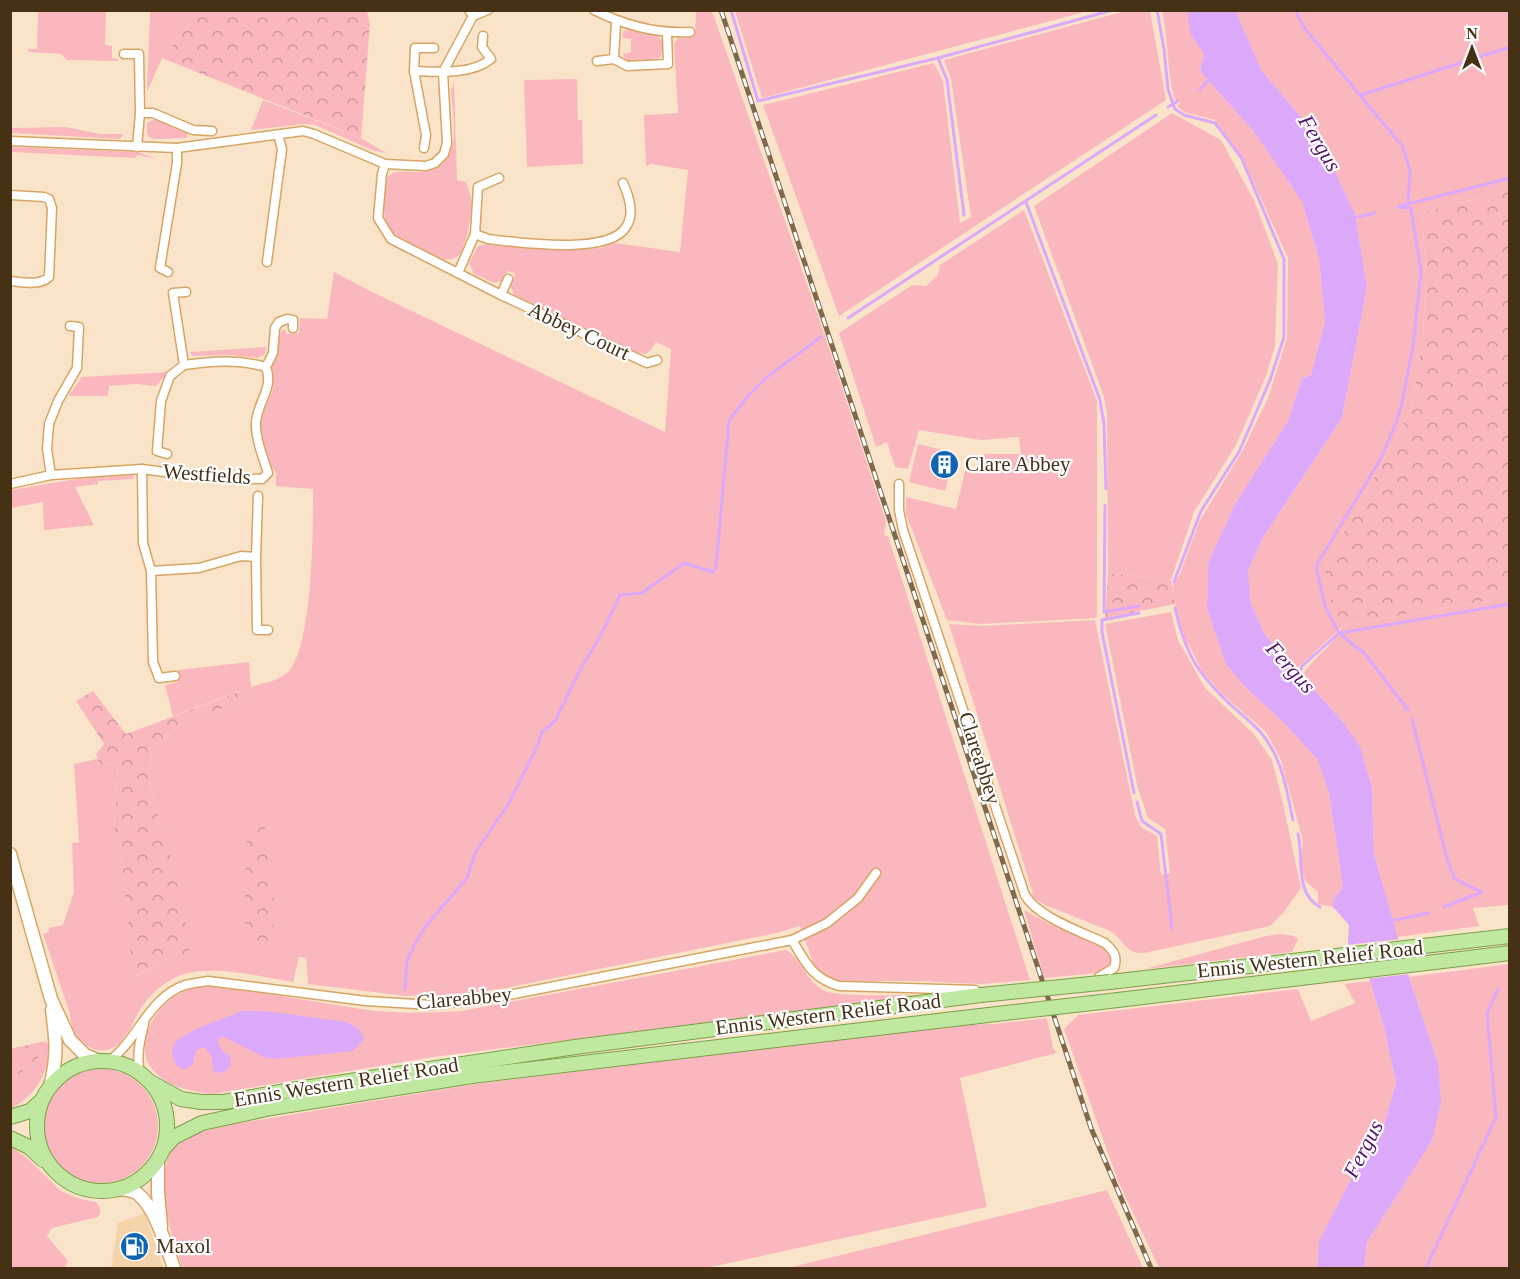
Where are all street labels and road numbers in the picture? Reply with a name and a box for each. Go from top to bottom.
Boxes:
street label: Abbey Court [524,297,634,365]
street label: Westfields [162,459,252,489]
street label: Clareabbey [954,709,1006,808]
street label: Ennis Western Relief Road [1196,935,1425,983]
street label: Clareabbey [415,982,513,1014]
street label: Ennis Western Relief Road [714,988,943,1040]
street label: Ennis Western Relief Road [232,1052,461,1112]

